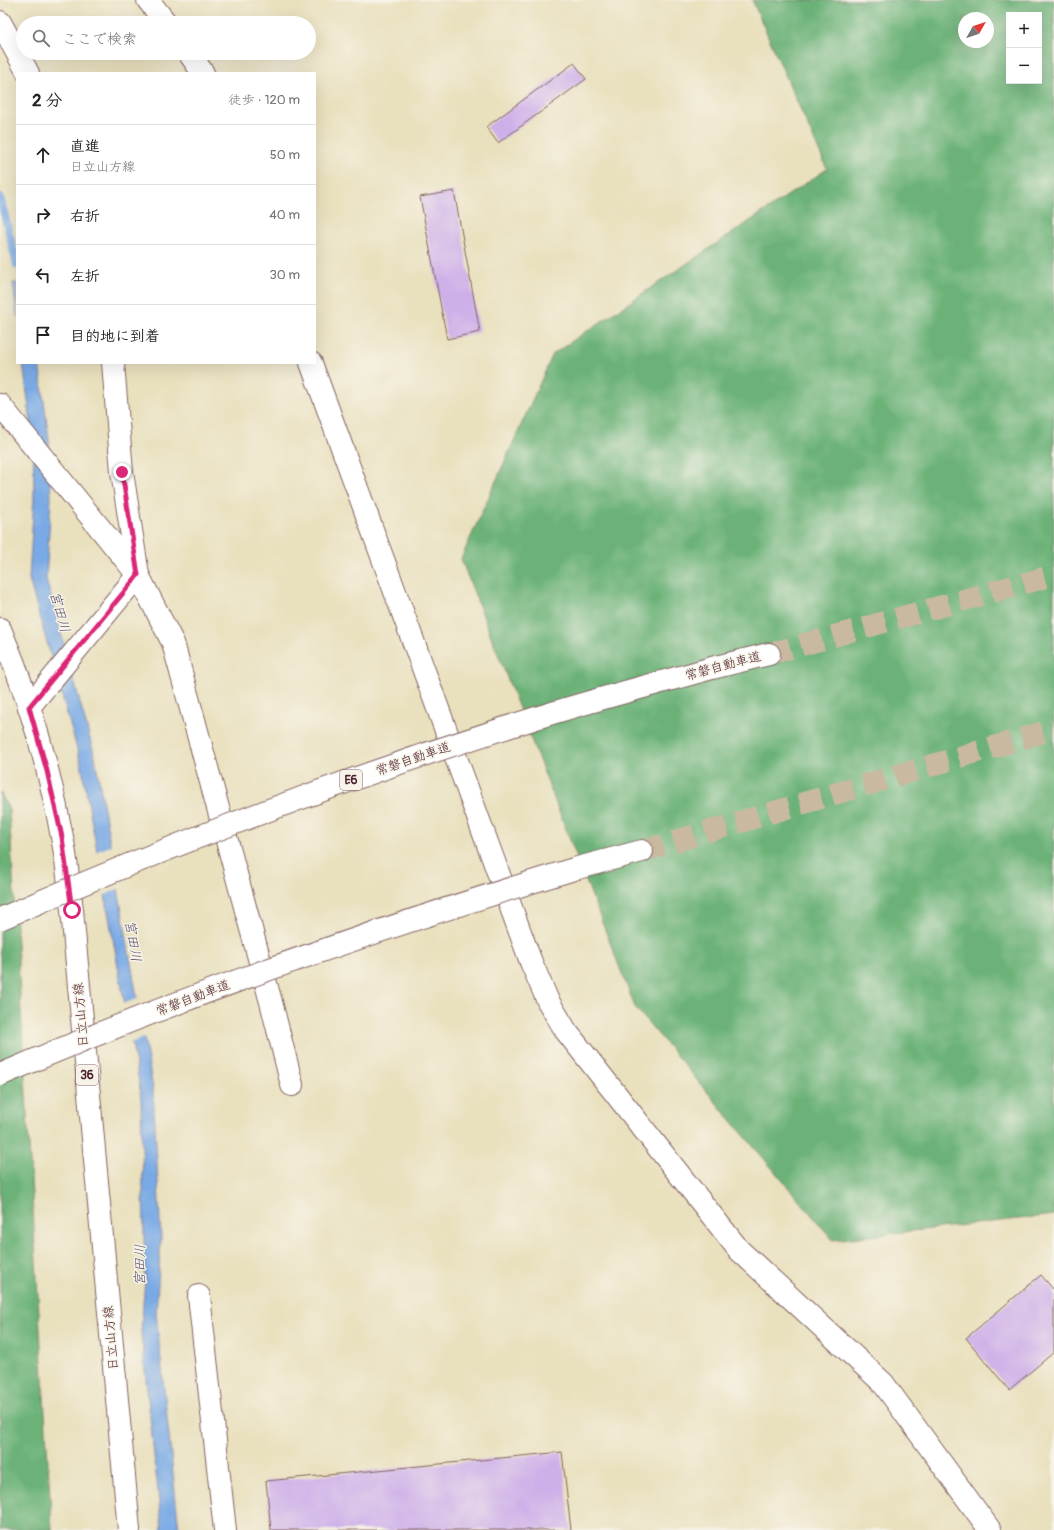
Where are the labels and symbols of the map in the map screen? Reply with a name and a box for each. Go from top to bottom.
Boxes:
north arrow [958,12,994,48]
route end [113,463,131,481]
water label: 宮田川 [46,589,74,635]
street label: 常磐自動車道 [683,648,763,684]
street label: 常磐自動車道 [374,739,452,779]
road number: E6 [340,770,362,790]
route start [63,901,81,919]
water label: 宮田川 [121,919,145,963]
street label: 常磐自動車道 [154,977,232,1019]
street label: 日立山方線 [70,981,92,1048]
road number: 36 [76,1065,98,1085]
water label: 宮田川 [131,1244,149,1286]
street label: 日立山方線 [100,1304,122,1371]

